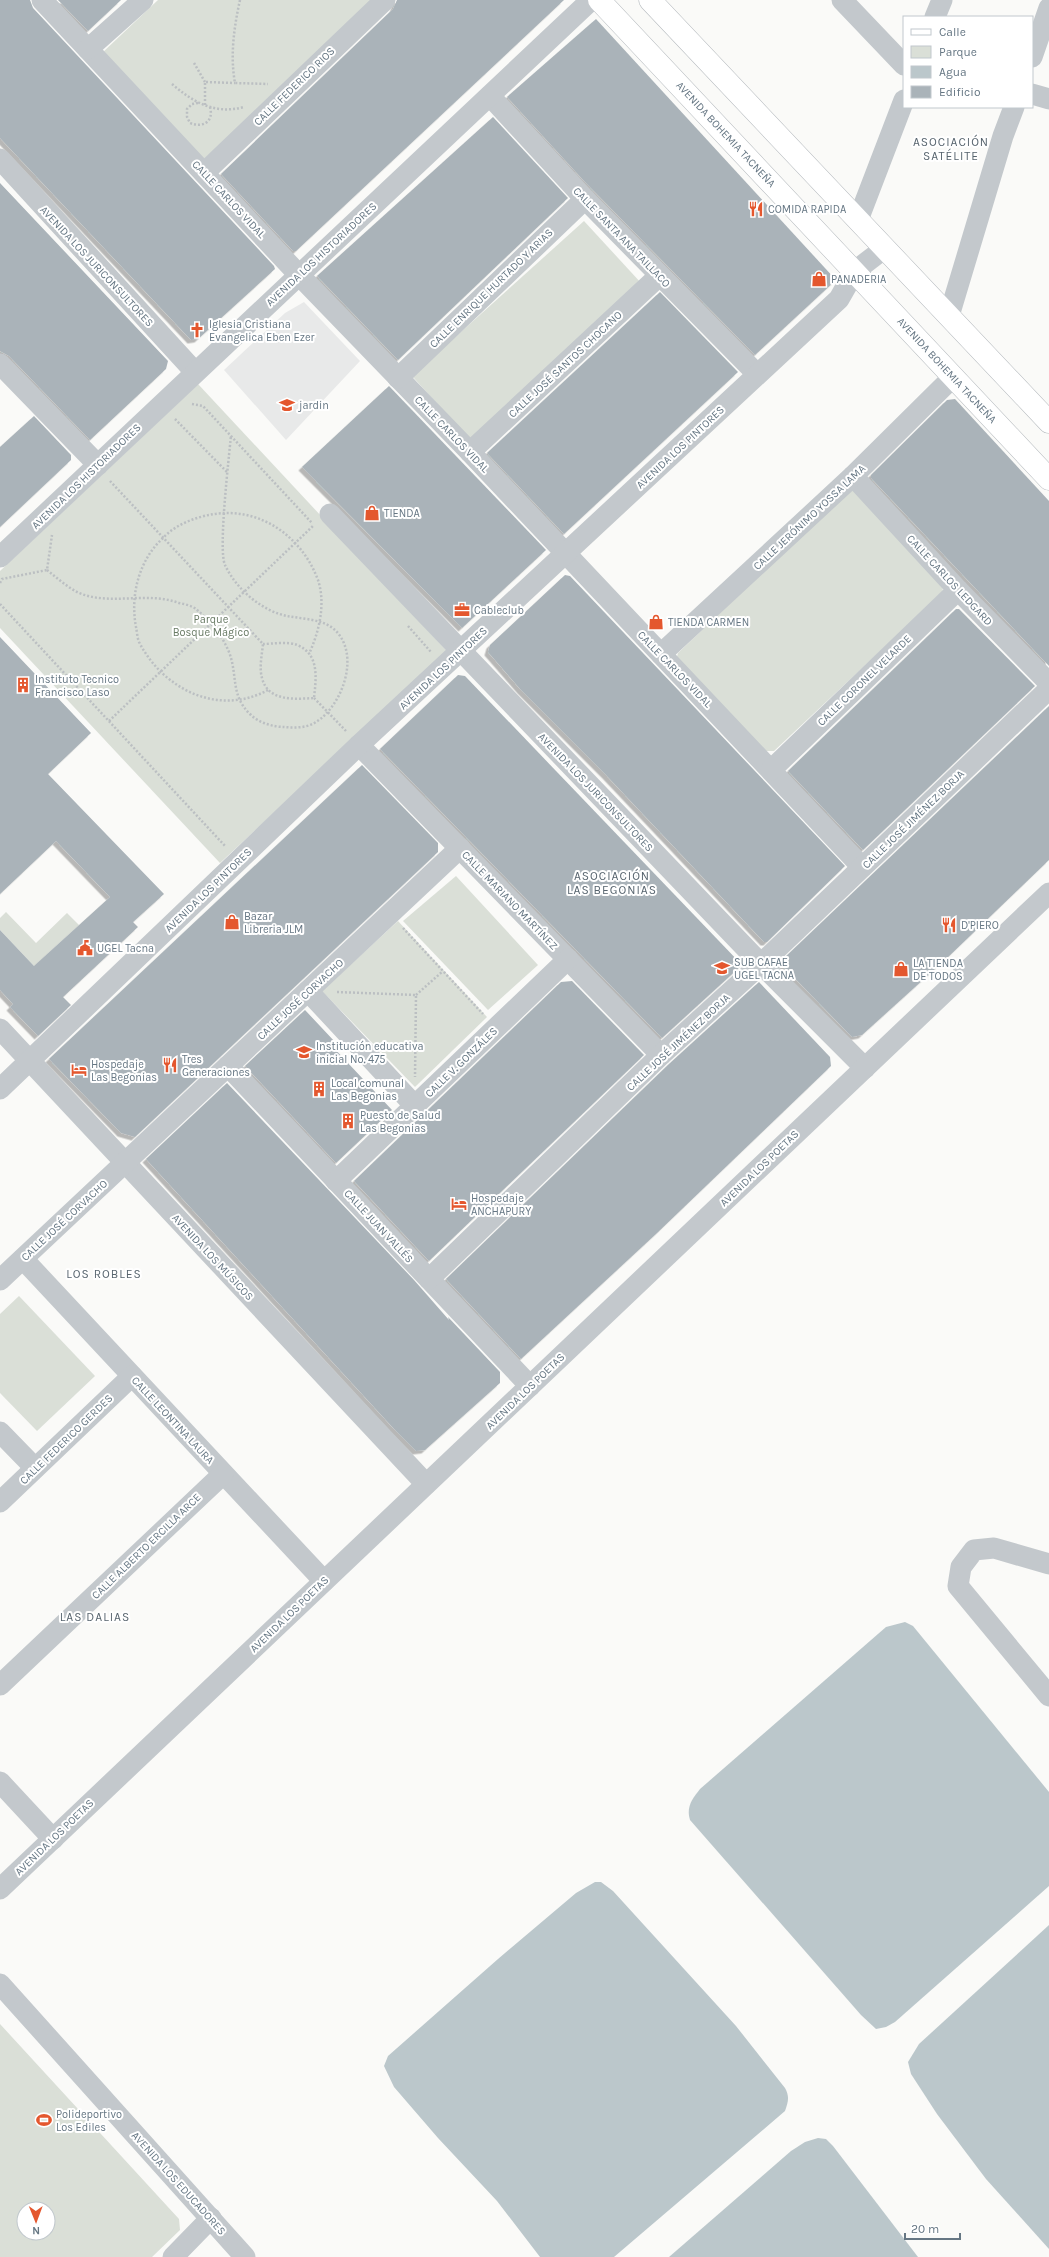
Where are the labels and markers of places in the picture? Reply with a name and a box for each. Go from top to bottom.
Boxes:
restaurant icon: COMIDA RAPIDA [747,200,765,218]
place label: COMIDA RAPIDA [768,203,847,216]
shop icon: PANADERIA [810,270,828,288]
place label: PANADERIA [831,273,887,286]
place label: Iglesia Cristiana Evangelica Eben Ezer [209,318,315,344]
church icon: Iglesia Cristiana Evangelica Eben Ezer [188,321,206,339]
school or university icon: jardin [278,396,296,414]
place label: jardin [298,399,329,412]
shop icon: TIENDA [363,504,381,522]
place label: TIENDA [384,507,421,520]
office icon: Cableclub [453,601,471,619]
place label: Cableclub [474,604,524,617]
shop icon: TIENDA CARMEN [647,613,665,631]
place label: TIENDA CARMEN [668,616,749,629]
place label: Instituto Tecnico Francisco Laso [35,673,119,699]
building icon: Instituto Tecnico Francisco Laso [14,676,32,694]
place label: Bazar Libreria JLM [244,910,303,936]
shop icon: Bazar Libreria JLM [223,913,241,931]
restaurant icon: D'PIERO [940,916,958,934]
place label: D'PIERO [961,919,999,932]
public building icon: UGEL Tacna [76,939,94,957]
place label: UGEL Tacna [97,942,154,955]
place label: SUB CAFAE UGEL TACNA [734,956,795,982]
place label: LA TIENDA DE TODOS [913,957,964,983]
school or university icon: SUB CAFAE UGEL TACNA [713,959,731,977]
shop icon: LA TIENDA DE TODOS [892,960,910,978]
place label: Institución educativa inicial No. 475 [316,1040,423,1066]
school or university icon: Institución educativa inicial No. 475 [295,1043,313,1061]
place label: Tres Generaciones [182,1053,250,1079]
restaurant icon: Tres Generaciones [161,1056,179,1074]
place label: Hospedaje Las Begonias [91,1058,157,1084]
hotel icon: Hospedaje Las Begonias [70,1061,88,1079]
place label: Local comunal Las Begonias [331,1077,404,1103]
building icon: Local comunal Las Begonias [310,1080,328,1098]
place label: Puesto de Salud Las Begonias [360,1109,441,1135]
building icon: Puesto de Salud Las Begonias [339,1112,357,1130]
place label: Hospedaje ANCHAPURY [471,1192,531,1218]
hotel icon: Hospedaje ANCHAPURY [450,1195,468,1213]
place label: Polideportivo Los Ediles [56,2108,122,2134]
sports icon: Polideportivo Los Ediles [35,2111,53,2129]

